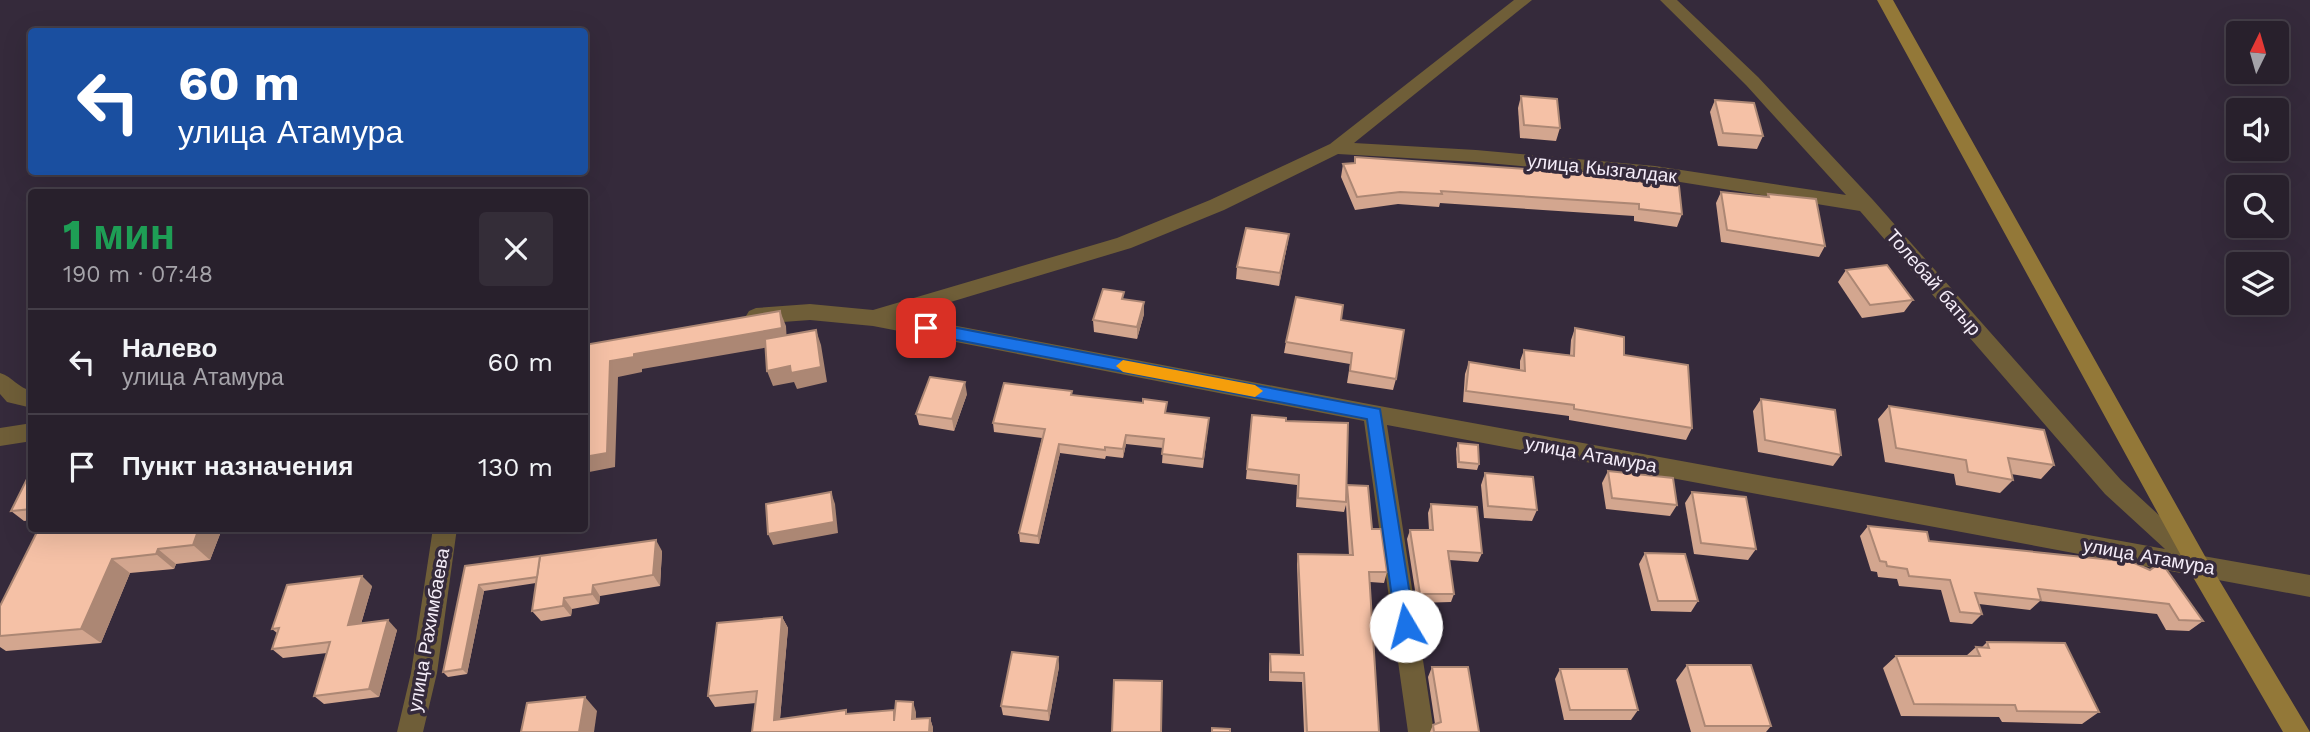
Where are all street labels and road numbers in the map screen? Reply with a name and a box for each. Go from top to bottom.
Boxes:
street label: улица Кызгалдак [1526,149,1679,188]
street label: Толебай батыр [1881,224,1986,340]
street label: улица Атамура [1523,432,1659,478]
street label: улица Атамура [2081,534,2217,580]
street label: улица Рахимбаева [403,546,454,714]

